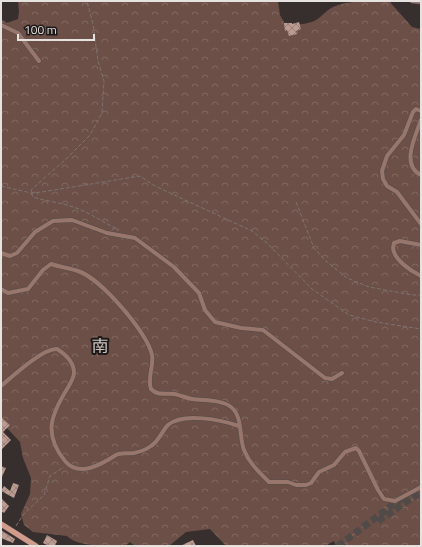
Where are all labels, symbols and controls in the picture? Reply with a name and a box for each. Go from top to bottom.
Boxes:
scale bar [18,16,94,42]
text: 100 m [24,20,57,39]
district label: 南 [92,333,109,359]

